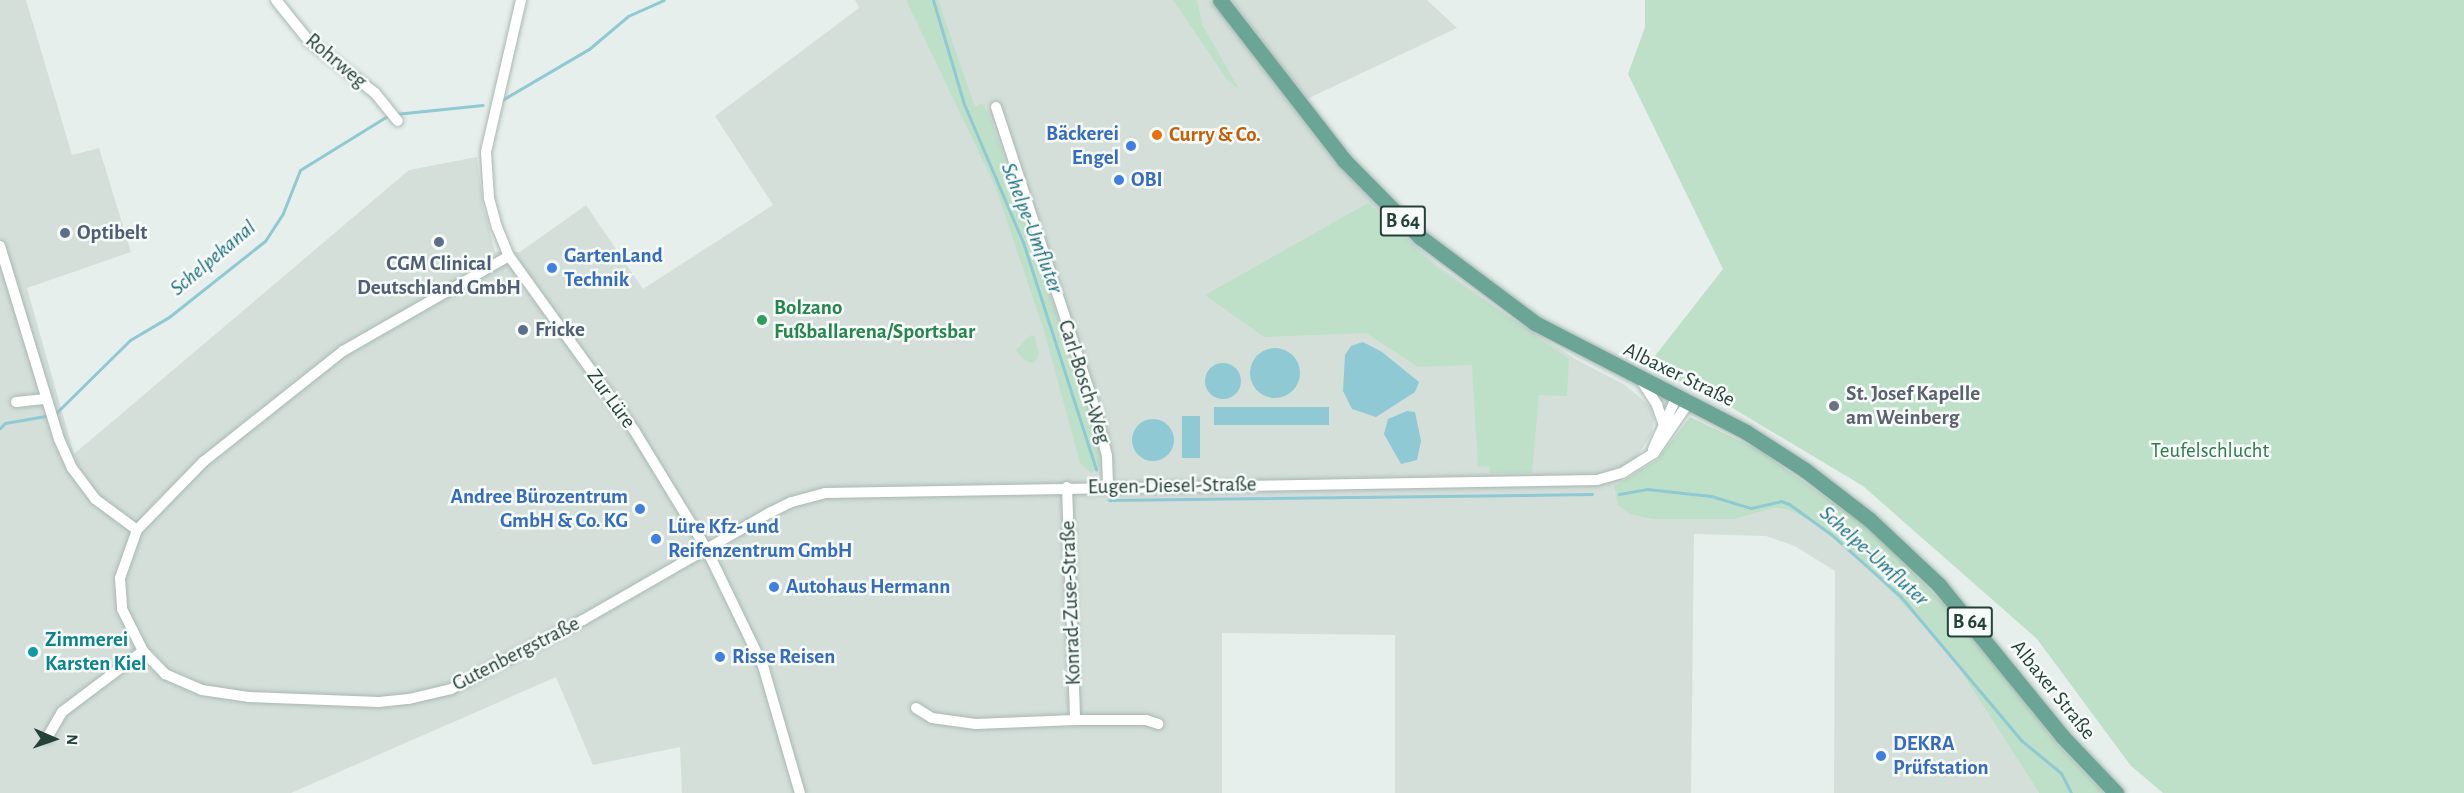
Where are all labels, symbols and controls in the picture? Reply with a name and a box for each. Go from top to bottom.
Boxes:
street label: Rohrweg [300,28,372,94]
place label: Bäckerei Engel [1046,121,1119,171]
place label: Curry & Co. [1169,122,1261,148]
marker: Curry & Co. [1150,128,1164,142]
marker: Bäckerei Engel [1124,139,1138,153]
water label: Schelpe-Umfluter [995,159,1069,297]
place label: OBI [1131,167,1163,193]
marker: OBI [1112,173,1126,187]
road number: B 64 [1379,204,1427,238]
water label: Schelpekanal [165,215,261,301]
place label: Optibelt [77,220,147,246]
marker: Optibelt [58,226,72,240]
marker: CGM Clinical Deutschland GmbH [432,235,446,249]
place label: GartenLand Technik [564,243,663,293]
place label: CGM Clinical Deutschland GmbH [357,251,521,301]
marker: GartenLand Technik [545,261,559,275]
place label: Bolzano Fußballarena/Sportsbar [774,295,975,345]
marker: Bolzano Fußballarena/Sportsbar [755,313,769,327]
place label: Fricke [535,317,585,343]
street label: Carl-Bosch-Weg [1052,317,1116,447]
marker: Fricke [516,323,530,337]
street label: Albaxer Straße [1619,337,1739,413]
street label: Zur Lüre [581,364,641,434]
place label: St. Josef Kapelle am Weinberg [1846,381,1980,431]
marker: St. Josef Kapelle am Weinberg [1827,399,1841,413]
park label: Teufelschlucht [2151,438,2269,464]
street label: Eugen-Diesel-Straße [1087,472,1257,500]
place label: Andree Bürozentrum GmbH & Co. KG [450,484,628,534]
water label: Schelpe-Umfluter [1814,500,1934,612]
marker: Andree Bürozentrum GmbH & Co. KG [633,502,647,516]
place label: Lüre Kfz- und Reifenzentrum GmbH [668,514,852,564]
street label: Konrad-Zuse-Straße [1056,520,1086,686]
marker: Lüre Kfz- und Reifenzentrum GmbH [649,532,663,546]
place label: Autohaus Hermann [786,574,950,600]
marker: Autohaus Hermann [767,580,781,594]
road number: B 64 [1946,605,1994,639]
street label: Gutenbergstraße [448,611,584,697]
place label: Zimmerei Karsten Kiel [45,627,147,677]
street label: Albaxer Straße [2005,635,2101,745]
place label: Risse Reisen [732,644,835,670]
marker: Zimmerei Karsten Kiel [26,645,40,659]
marker: Risse Reisen [713,650,727,664]
north arrow [24,709,84,769]
place label: DEKRA Prüfstation [1893,731,1989,781]
text: N [64,734,80,745]
marker: DEKRA Prüfstation [1874,749,1888,763]

